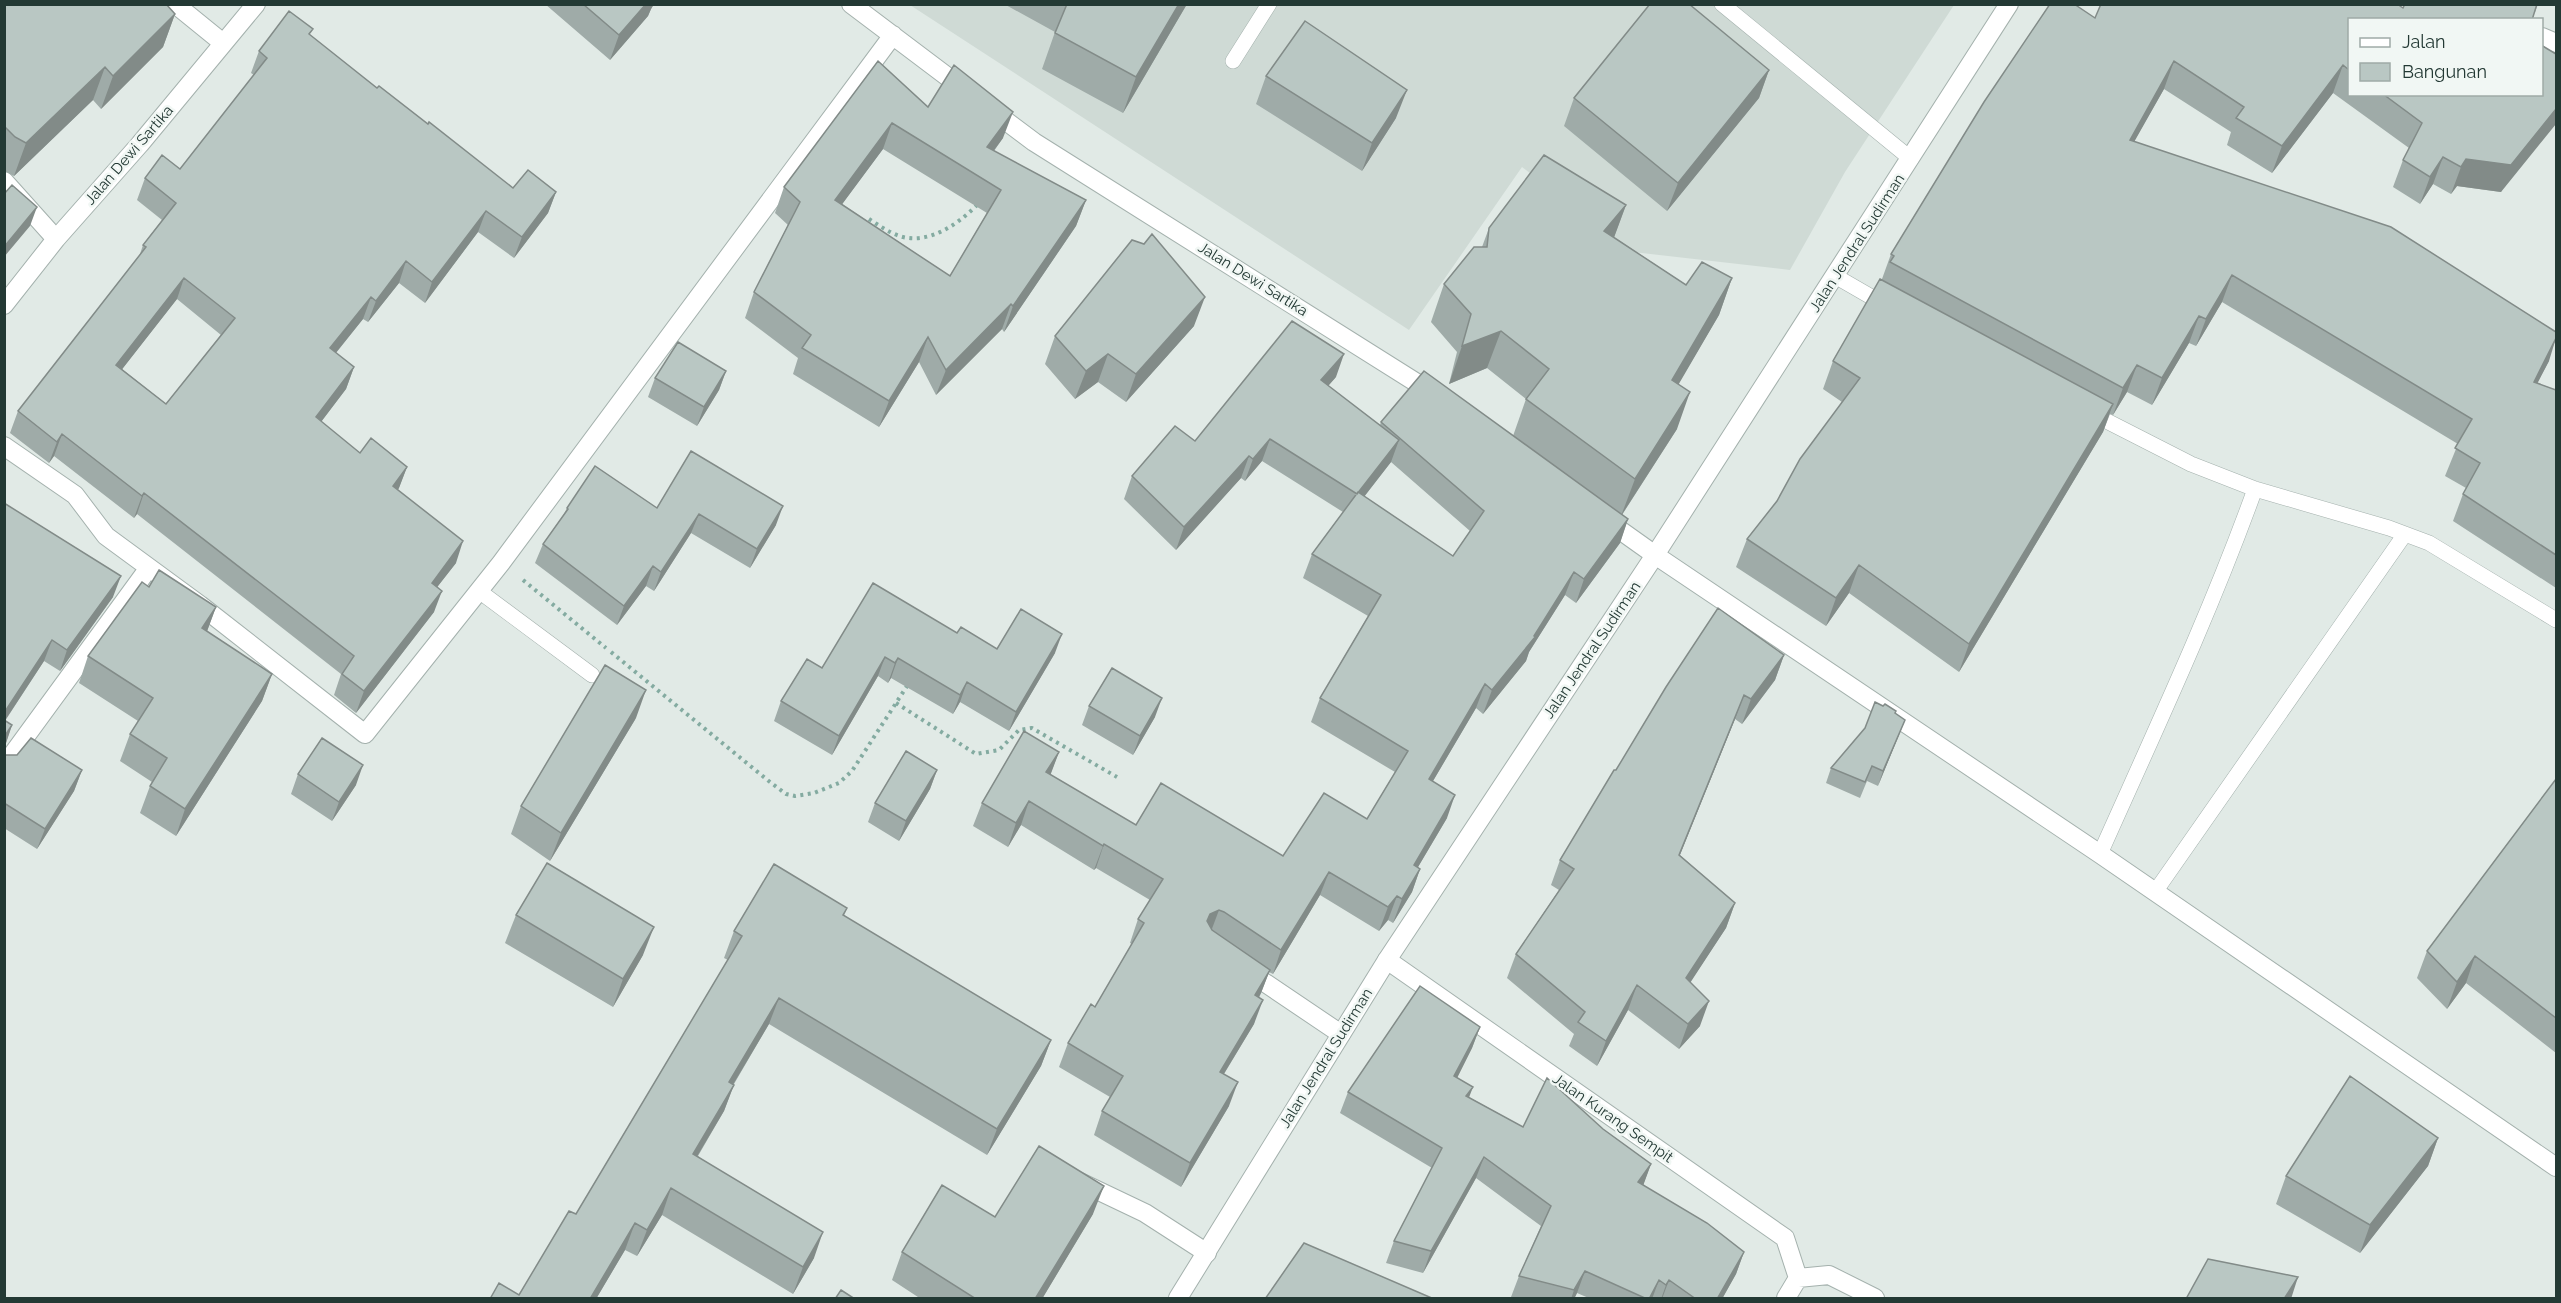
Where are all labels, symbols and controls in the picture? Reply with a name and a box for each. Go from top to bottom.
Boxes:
legend [2348,18,2543,96]
text: Jalan [2402,31,2446,52]
text: Bangunan [2402,61,2487,82]
street label: Jalan Dewi Sartika [81,102,177,208]
street label: Jalan Jendral Sudirman [1806,171,1908,315]
street label: Jalan Dewi Sartika [1195,238,1311,320]
street label: Jalan Jendral Sudirman [1539,578,1645,722]
street label: Jalan Jendral Sudirman [1276,985,1376,1131]
street label: Jalan Kurang Sempit [1549,1070,1677,1166]

